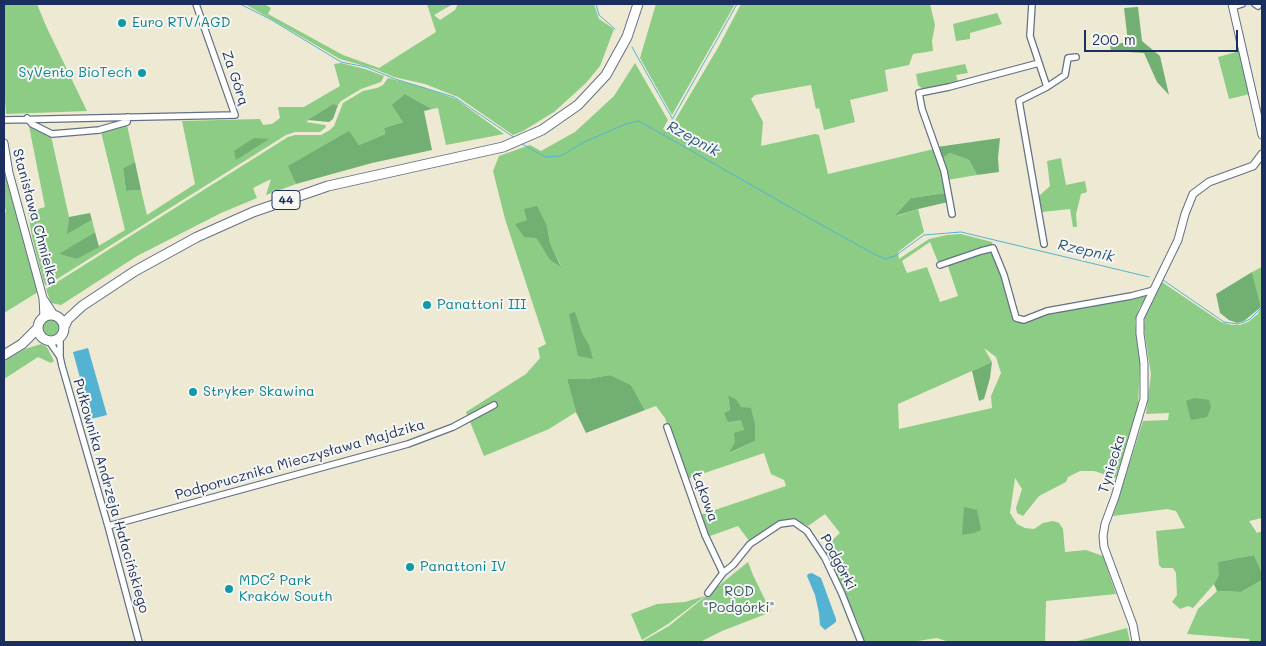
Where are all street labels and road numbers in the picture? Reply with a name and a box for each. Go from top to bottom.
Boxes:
street label: Za Górą [218,48,252,108]
street label: Stanisława Chmielka [9,147,61,287]
road number: 44 [272,190,300,210]
street label: Pułkownika Andrzeja Hałacińskiego [69,377,153,615]
street label: Podporucznika Mieczysława Majdzika [173,416,427,504]
street label: Tyniecka [1095,433,1129,495]
street label: Łąkowa [688,470,722,524]
street label: Podgórki [816,531,860,593]

